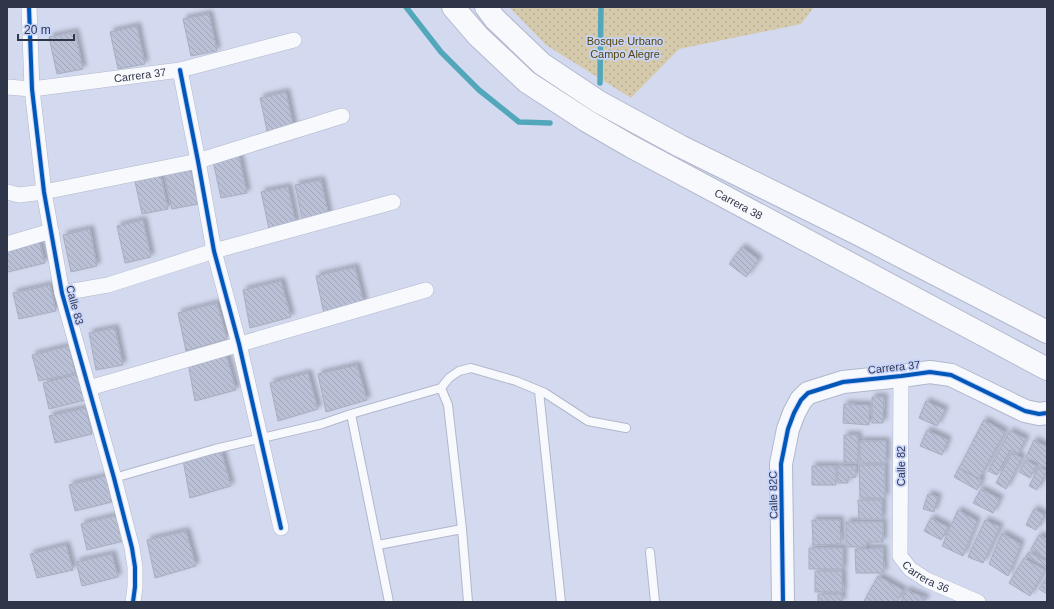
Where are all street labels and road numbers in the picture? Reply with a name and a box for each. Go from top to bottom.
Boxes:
street label: Carrera 37 [113,66,167,84]
street label: Carrera 38 [713,186,765,222]
street label: Calle 83 [64,284,86,326]
street label: Carrera 37 [867,358,921,376]
street label: Calle 82 [895,446,907,486]
street label: Calle 82C [767,471,779,519]
street label: Carrera 36 [900,558,951,595]

